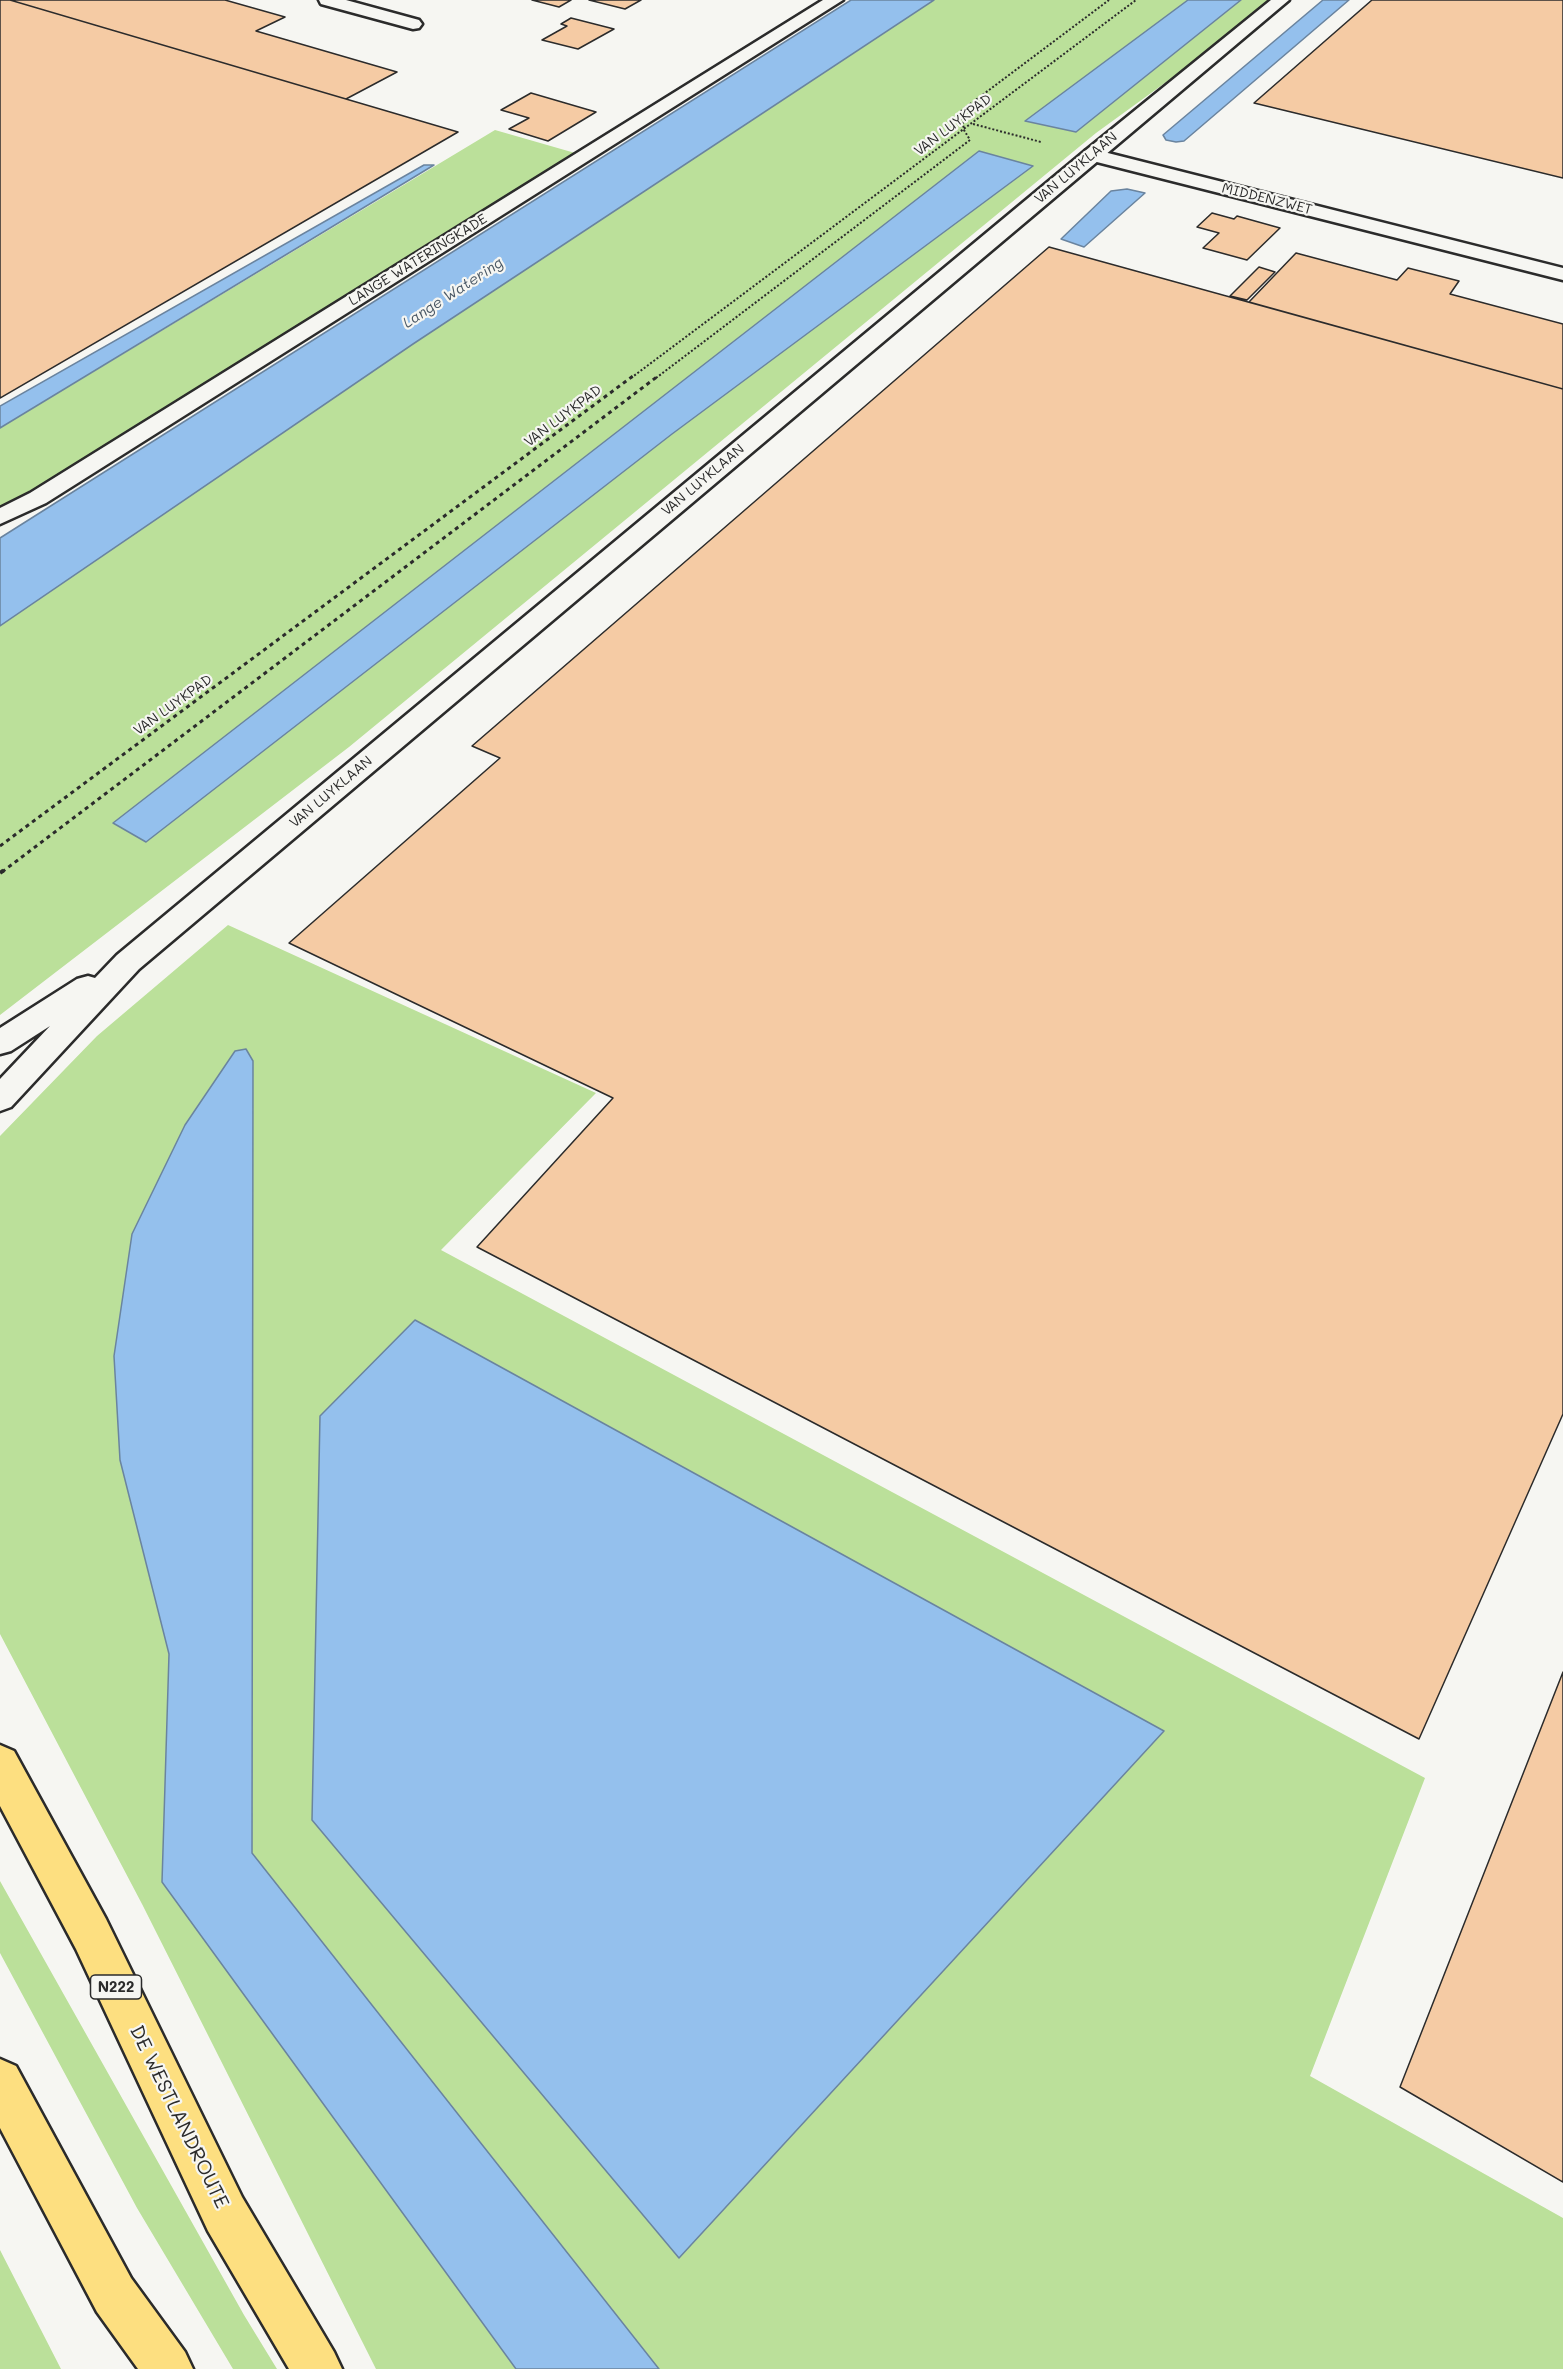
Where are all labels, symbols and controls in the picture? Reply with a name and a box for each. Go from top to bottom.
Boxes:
street label: VAN LUYKPAD [911,90,995,160]
street label: VAN LUYKLAAN [1031,129,1121,207]
street label: MIDDENZWET [1220,180,1314,218]
street label: LANGE WATERINGKADE [346,211,490,309]
water label: Lange Watering [400,254,506,332]
street label: VAN LUYKPAD [521,381,605,451]
street label: VAN LUYKLAAN [658,441,748,519]
street label: VAN LUYKPAD [131,671,215,739]
street label: VAN LUYKLAAN [286,753,376,831]
road number: N222 [90,1975,142,1999]
street label: DE WESTLANDROUTE [124,2022,234,2212]

